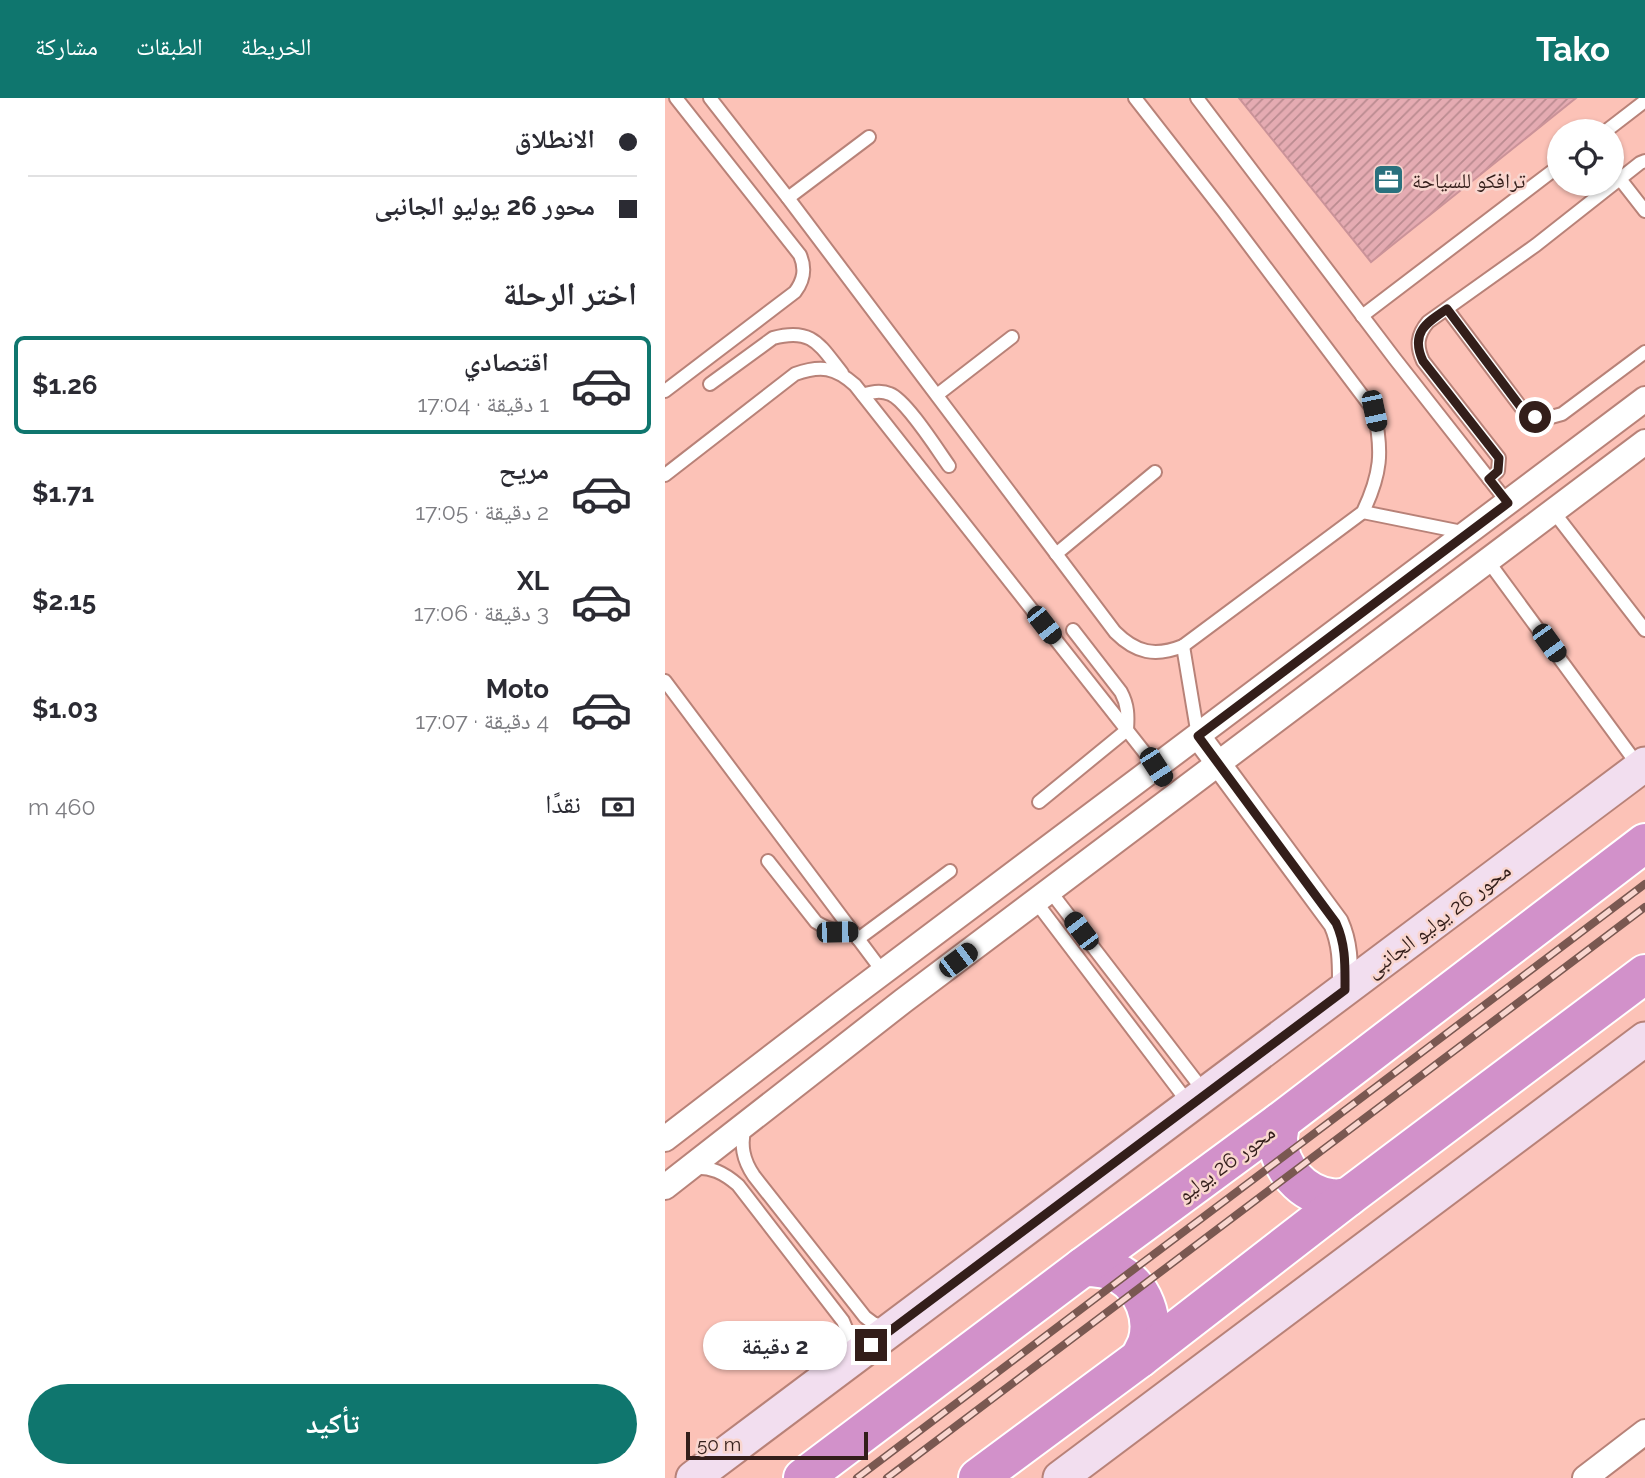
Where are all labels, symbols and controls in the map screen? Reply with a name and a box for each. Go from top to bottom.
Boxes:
text: Tako [1536,30,1610,69]
text: مشاركة [35,32,98,61]
text: الطبقات [136,32,203,61]
text: الخريطة [241,32,311,61]
map controls [1547,119,1624,196]
button: locate [1547,119,1624,196]
text: الانطلاق [515,124,595,154]
office icon: ترافكو للسياحة [1372,163,1406,197]
place label: ترافكو للسياحة [1412,168,1526,193]
text: محور 26 يوليو الجانبى [374,191,595,221]
text: اختر الرحلة [503,275,637,312]
text: اقتصادي [464,347,549,377]
icon: car [570,354,633,417]
text: $1.26 [32,370,98,400]
car [1360,388,1389,434]
text: 1 دقيقة · 17:04 [417,390,549,417]
route start [1519,401,1551,433]
text: مريح [499,455,549,485]
icon: car [570,462,633,525]
text: $1.71 [32,478,94,508]
text: 2 دقيقة · 17:05 [415,498,549,525]
text: XL [517,566,549,596]
icon: car [570,570,633,633]
text: $2.15 [32,586,96,616]
text: 3 دقيقة · 17:06 [414,599,549,626]
car [1023,602,1066,648]
car [1529,620,1570,666]
text: Moto [486,674,549,704]
icon: car [570,678,633,741]
text: $1.03 [32,694,98,724]
text: 4 دقيقة · 17:07 [415,707,549,734]
car [1136,744,1177,790]
icon: cash [599,788,637,826]
text: نقدًا [545,789,581,819]
text: 460 m [28,793,96,820]
street label: محور 26 يوليو الجانبى [1361,857,1516,983]
car [1060,908,1103,954]
car [816,921,859,943]
car [935,939,982,981]
street label: محور 26 يوليو [1172,1119,1280,1207]
callout: 2 دقيقة [703,1320,847,1370]
route end [855,1329,887,1361]
text: 2 دقيقة [742,1332,808,1359]
button: تأكيد [28,1384,637,1464]
scale bar [686,1429,868,1461]
text: 50 m [697,1433,741,1455]

